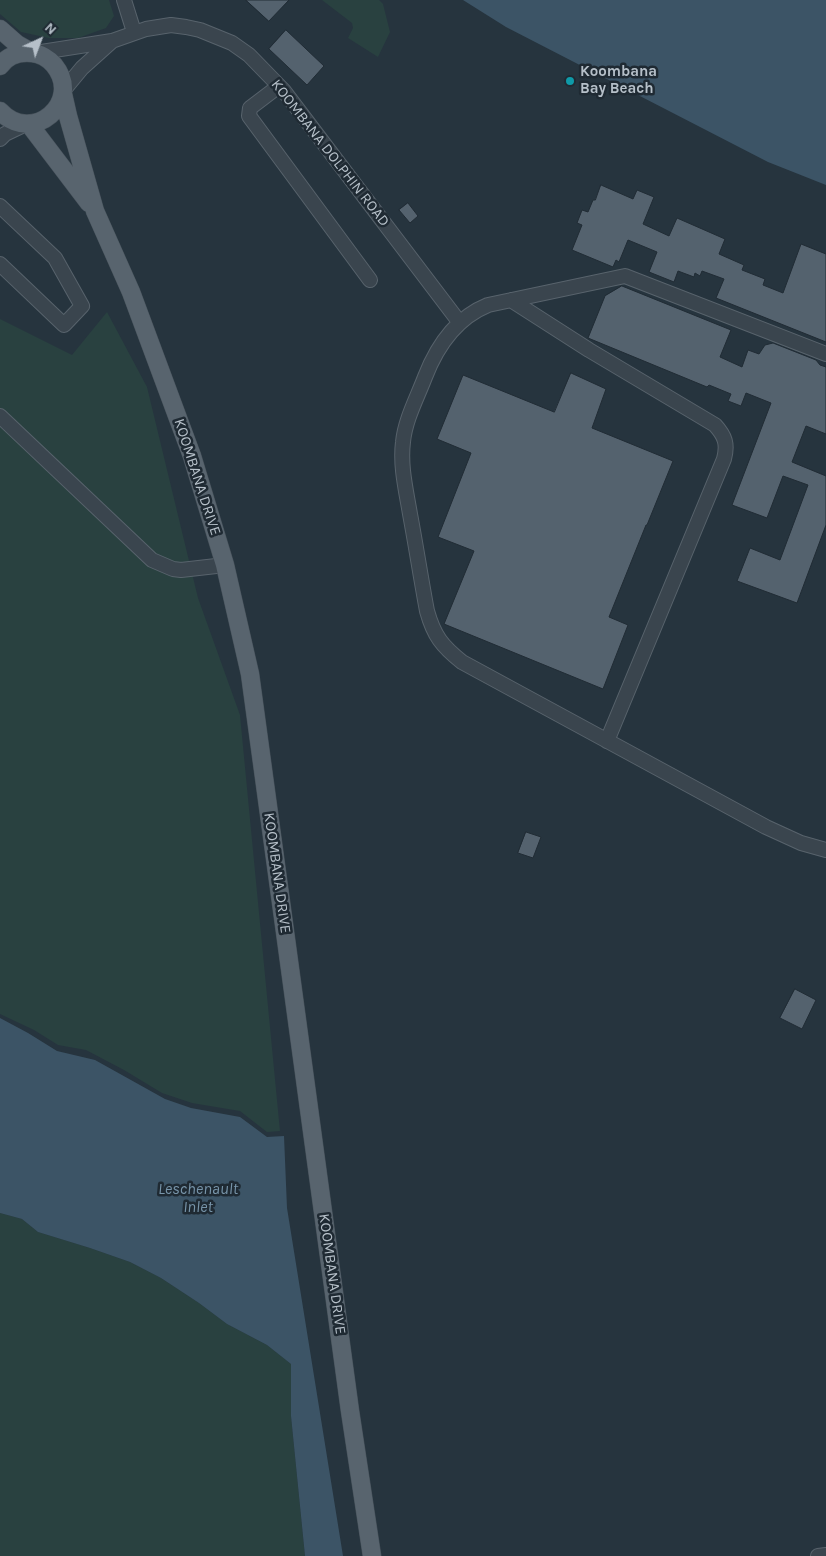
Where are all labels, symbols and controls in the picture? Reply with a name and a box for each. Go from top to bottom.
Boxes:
north arrow [15,15,65,65]
text: N [41,19,60,38]
place label: Koombana Bay Beach [580,63,657,98]
marker: Koombana Bay Beach [564,75,576,87]
street label: KOOMBANA DOLPHIN ROAD [267,76,393,230]
street label: KOOMBANA DRIVE [170,416,224,538]
street label: KOOMBANA DRIVE [260,811,294,935]
water label: Leschenault Inlet [158,1179,238,1217]
street label: KOOMBANA DRIVE [315,1212,349,1336]

